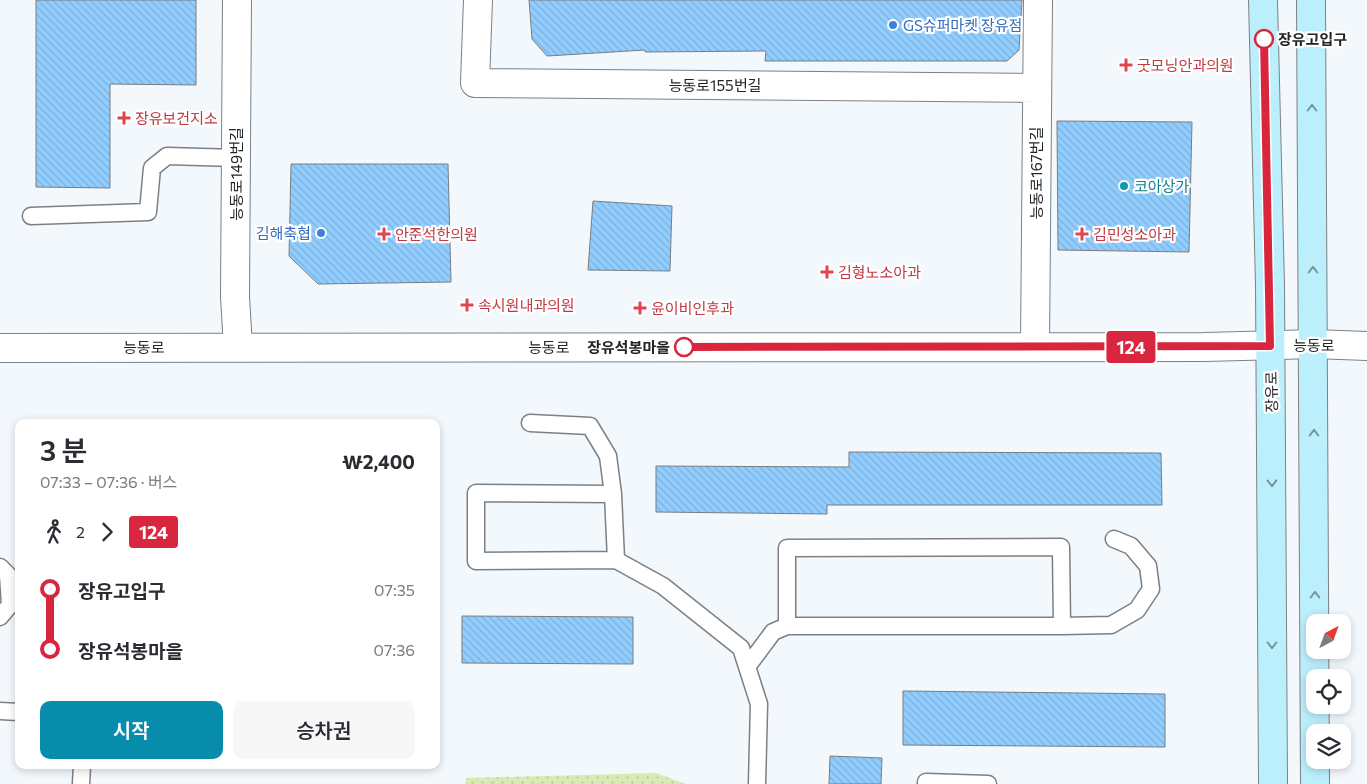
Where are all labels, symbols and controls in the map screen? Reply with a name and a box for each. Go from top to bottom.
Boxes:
place label: GS슈퍼마켓 장유점 [903,16,1022,34]
marker: GS슈퍼마켓 장유점 [887,19,899,31]
marker: 장유고입구 [1254,29,1274,49]
place label: 장유고입구 [1278,30,1347,48]
place label: 굿모닝안과의원 [1137,56,1234,74]
marker: 굿모닝안과의원 [1119,58,1133,72]
street label: 능동로155번길 [669,76,761,94]
one-way arrow [1307,104,1317,112]
place label: 장유보건지소 [135,109,218,127]
marker: 장유보건지소 [117,111,131,125]
street label: 능동로149번길 [227,127,245,221]
street label: 능동로167번길 [1027,127,1045,219]
place label: 코아상가 [1134,177,1189,195]
marker: 코아상가 [1118,180,1130,192]
place label: 김해축협 [256,224,311,242]
place label: 안준석한의원 [395,225,478,243]
place label: 김민성소아과 [1093,225,1176,243]
marker: 김해축협 [315,227,327,239]
marker: 안준석한의원 [377,227,391,241]
marker: 김민성소아과 [1075,227,1089,241]
place label: 김형노소아과 [838,263,921,281]
marker: 김형노소아과 [820,265,834,279]
one-way arrow [1308,266,1318,274]
place label: 속시원내과의원 [478,296,575,314]
marker: 속시원내과의원 [460,298,474,312]
place label: 윤이비인후과 [651,299,734,317]
marker: 윤이비인후과 [633,301,647,315]
line badge: 124 [1102,331,1160,363]
text: 124 [1116,336,1146,358]
street label: 능동로 [1293,336,1335,354]
marker: 장유석봉마을 [674,337,694,357]
street label: 능동로 [123,338,165,356]
street label: 능동로 [528,338,570,356]
place label: 장유석봉마을 [587,338,670,356]
street label: 장유로 [1262,371,1280,413]
one-way arrow [1309,429,1319,436]
text: 3 분 [40,433,87,467]
text: ₩2,400 [342,450,415,473]
text: 07:33 – 07:36 · 버스 [40,472,177,491]
one-way arrow [1267,479,1277,487]
icon: walk [40,518,68,546]
icon: forward [93,518,121,546]
text: 124 [139,521,168,543]
text: 2 [76,522,85,541]
text: 장유고입구 [78,579,165,602]
text: 07:35 [374,580,415,599]
one-way arrow [1310,591,1320,599]
north arrow [1306,614,1351,659]
map controls [1306,614,1351,769]
text: 장유석봉마을 [78,639,183,662]
text: 07:36 [374,640,415,659]
one-way arrow [1267,642,1277,649]
button: locate [1306,669,1351,714]
button: 시작 [40,701,223,759]
button: 승차권 [233,701,415,759]
button: layers [1306,724,1351,769]

